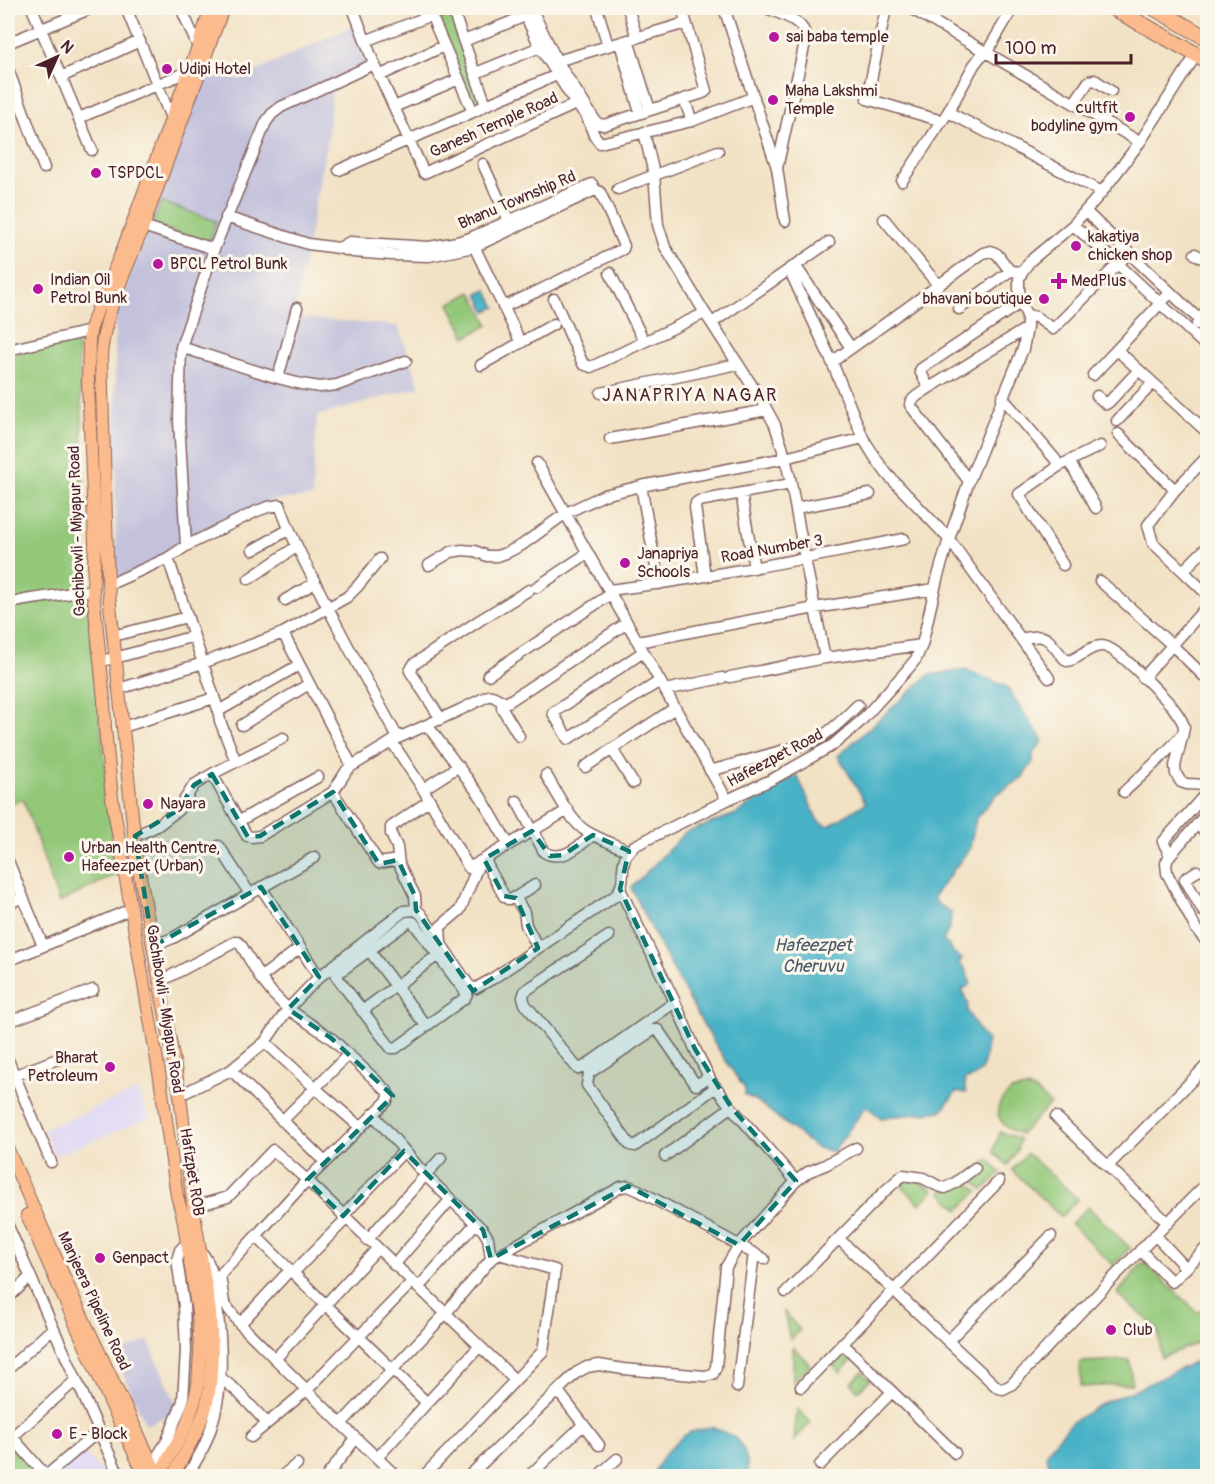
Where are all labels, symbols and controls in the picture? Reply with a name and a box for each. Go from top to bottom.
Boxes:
north arrow [27,27,87,87]
place label: sai baba temple [786,27,889,47]
scale bar [996,27,1131,65]
marker: sai baba temple [767,30,781,44]
text: N [56,36,78,58]
text: 100 m [1005,37,1057,60]
place label: Udipi Hotel [179,59,251,79]
marker: Udipi Hotel [160,62,174,76]
place label: Maha Lakshmi Temple [785,81,877,119]
street label: Ganesh Temple Road [427,88,561,162]
marker: Maha Lakshmi Temple [766,93,780,107]
place label: cultfit bodyline gym [1031,98,1119,136]
marker: cultfit bodyline gym [1123,110,1137,124]
place label: TSPDCL [108,163,164,183]
marker: TSPDCL [89,166,103,180]
street label: Bhanu Township Rd [455,166,579,234]
place label: kakatiya chicken shop [1088,227,1173,265]
marker: kakatiya chicken shop [1069,239,1083,253]
place label: BPCL Petrol Bunk [170,254,288,274]
marker: BPCL Petrol Bunk [151,257,165,271]
place label: Indian Oil Petrol Bunk [50,270,128,308]
place label: MedPlus [1071,271,1126,291]
marker: MedPlus [1052,274,1066,288]
marker: Indian Oil Petrol Bunk [31,282,45,296]
place label: bhavani boutique [922,289,1032,309]
marker: bhavani boutique [1037,292,1051,306]
district label: JANAPRIYA NAGAR [602,384,778,407]
street label: Gachibowli - Miyapur Road [64,445,90,617]
street label: Road Number 3 [720,530,825,568]
place label: Janapriya Schools [637,544,699,582]
marker: Janapriya Schools [618,556,632,570]
street label: Hafeezpet Road [724,724,826,792]
place label: Nayara [160,794,206,814]
marker: Nayara [141,797,155,811]
place label: Urban Health Centre, Hafeezpet (Urban) [81,838,220,876]
marker: Urban Health Centre, Hafeezpet (Urban) [62,850,76,864]
street label: Gachibowli - Miyapur Road [142,923,188,1095]
water label: Hafeezpet Cheruvu [774,934,854,978]
place label: Bharat Petroleum [27,1048,99,1086]
marker: Bharat Petroleum [103,1060,117,1074]
street label: Hafizpet ROB [175,1126,209,1218]
street label: Manjeera Pipeline Road [53,1228,135,1374]
place label: Genpact [112,1248,169,1268]
marker: Genpact [93,1251,107,1265]
place label: Club [1123,1320,1153,1340]
marker: Club [1104,1323,1118,1337]
place label: E - Block [69,1424,128,1444]
marker: E - Block [50,1427,64,1441]

